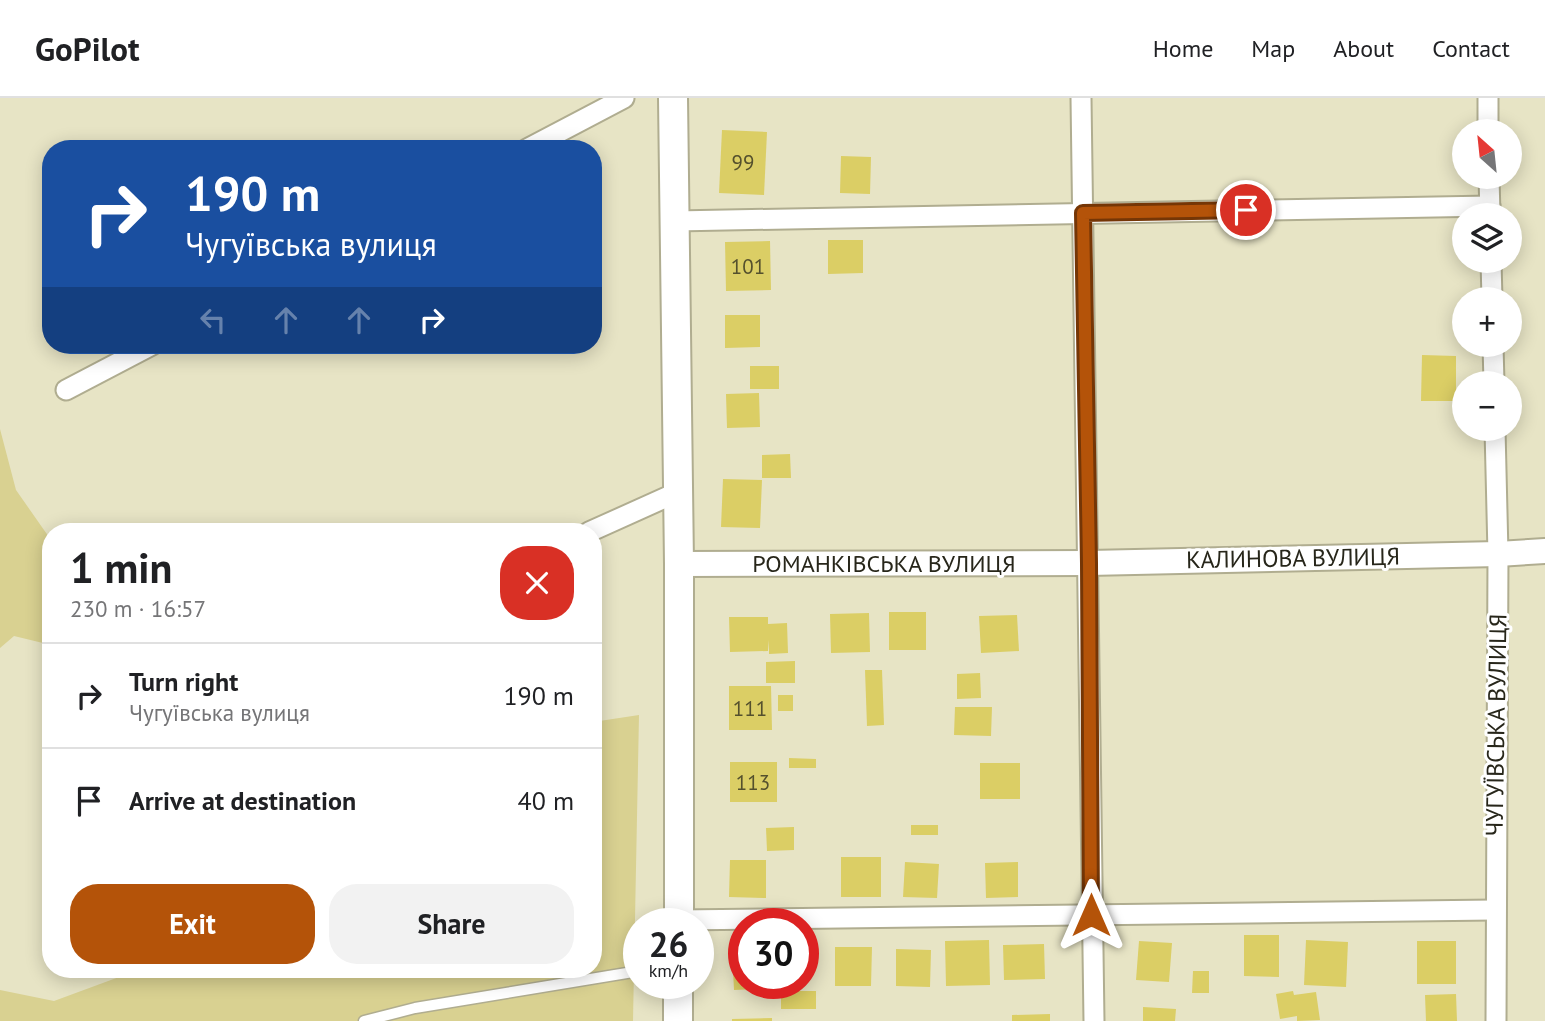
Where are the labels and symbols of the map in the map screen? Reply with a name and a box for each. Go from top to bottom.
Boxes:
north arrow [1452,119,1522,189]
house number: 99 [732,149,754,176]
pin [1216,180,1276,240]
house number: 101 [731,253,765,280]
street label: КАЛИНОВА ВУЛИЦЯ [1186,541,1400,575]
street label: РОМАНКІВСЬКА ВУЛИЦЯ [752,548,1016,579]
street label: ЧУГУЇВСЬКА ВУЛИЦЯ [1479,613,1513,837]
house number: 111 [733,695,767,722]
house number: 113 [736,769,770,796]
position arrow [1054,878,1128,952]
speed limit sign: 30 [728,908,819,999]

